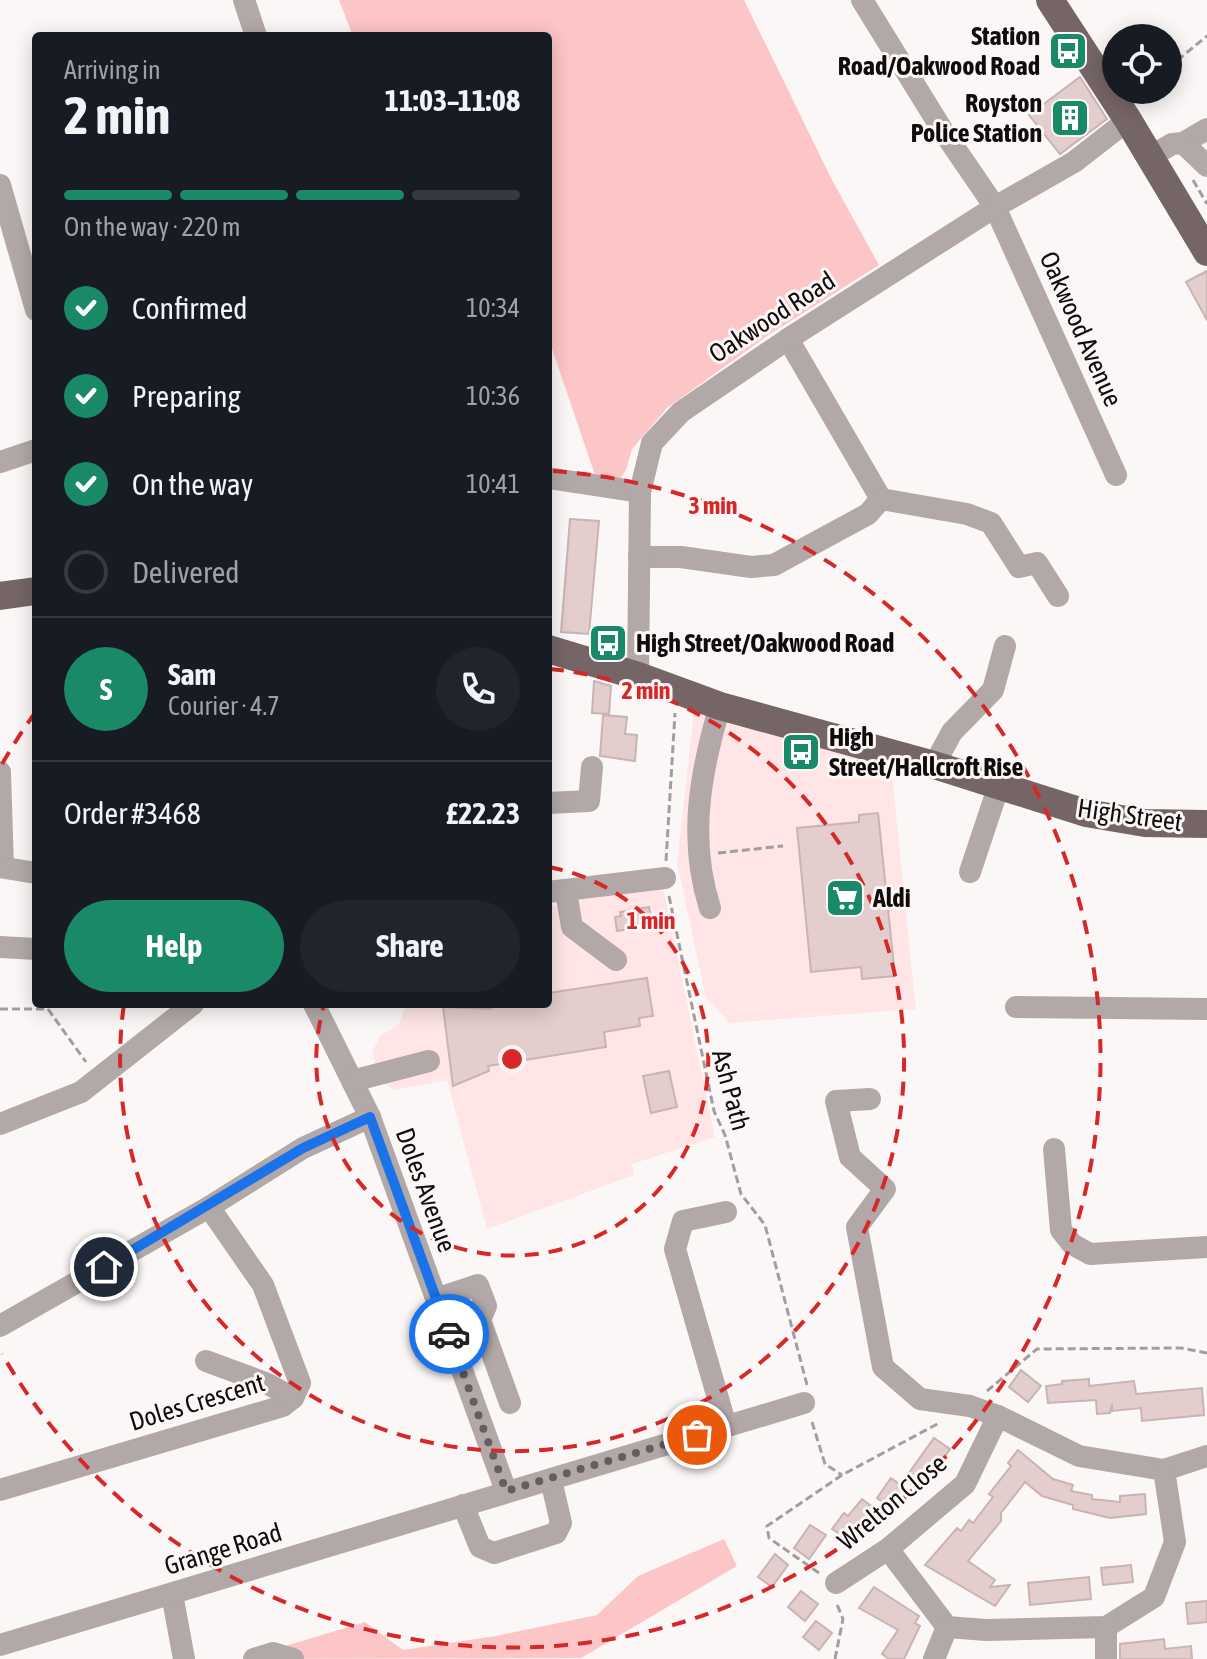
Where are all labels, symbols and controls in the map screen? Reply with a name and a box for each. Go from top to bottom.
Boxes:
place label: Station Road/Oakwood Road [838,21,1040,81]
map controls [1102,24,1182,104]
button: locate [1102,24,1182,104]
bus stop icon: Station Road/Oakwood Road [1047,30,1089,72]
text: Arriving in [64,55,161,85]
text: 11:03–11:08 [385,83,520,117]
text: 2 min [64,85,170,145]
place label: Royston Police Station [911,88,1042,148]
building icon: Royston Police Station [1049,97,1091,139]
text: On the way · 220 m [64,212,241,242]
street label: Oakwood Avenue [1033,247,1129,411]
street label: Oakwood Road [703,265,841,369]
icon: check [64,286,108,330]
text: Confirmed [132,291,247,325]
text: 10:34 [466,293,520,323]
icon: check [64,374,108,418]
text: Preparing [132,379,241,413]
text: 10:36 [466,381,520,411]
icon: check [64,462,108,506]
text: On the way [132,467,253,501]
text: 10:41 [466,469,520,499]
text: 3 min [688,492,738,519]
text: Delivered [132,555,240,589]
bus stop icon: High Street/Oakwood Road [587,622,629,664]
place label: High Street/Oakwood Road [636,628,894,658]
button: phone [436,647,520,731]
text: Sam [168,657,216,691]
text: S [100,672,112,706]
text: 2 min [621,677,671,704]
text: Courier · 4.7 [168,691,279,721]
place label: High Street/Hallcroft Rise [829,722,1023,782]
bus stop icon: High Street/Hallcroft Rise [780,731,822,773]
street label: High Street [1076,793,1184,837]
text: Order #3468 [64,796,201,830]
text: £22.23 [446,796,520,830]
supermarket icon: Aldi [824,877,866,919]
place label: Aldi [872,883,911,913]
button: Help [64,900,284,992]
button: Share [300,900,520,992]
text: 1 min [626,907,676,934]
centre of rings [498,1045,526,1073]
street label: Ash Path [706,1046,756,1134]
street label: Doles Avenue [390,1124,462,1256]
pin [70,1233,138,1301]
icon: home [82,1245,126,1289]
courier [409,1294,489,1374]
icon: car [427,1312,471,1356]
street label: Doles Crescent [126,1367,268,1437]
pin [663,1401,731,1469]
icon: bag [675,1413,719,1457]
street label: Wrelton Close [832,1448,952,1556]
street label: Grange Road [161,1517,285,1581]

